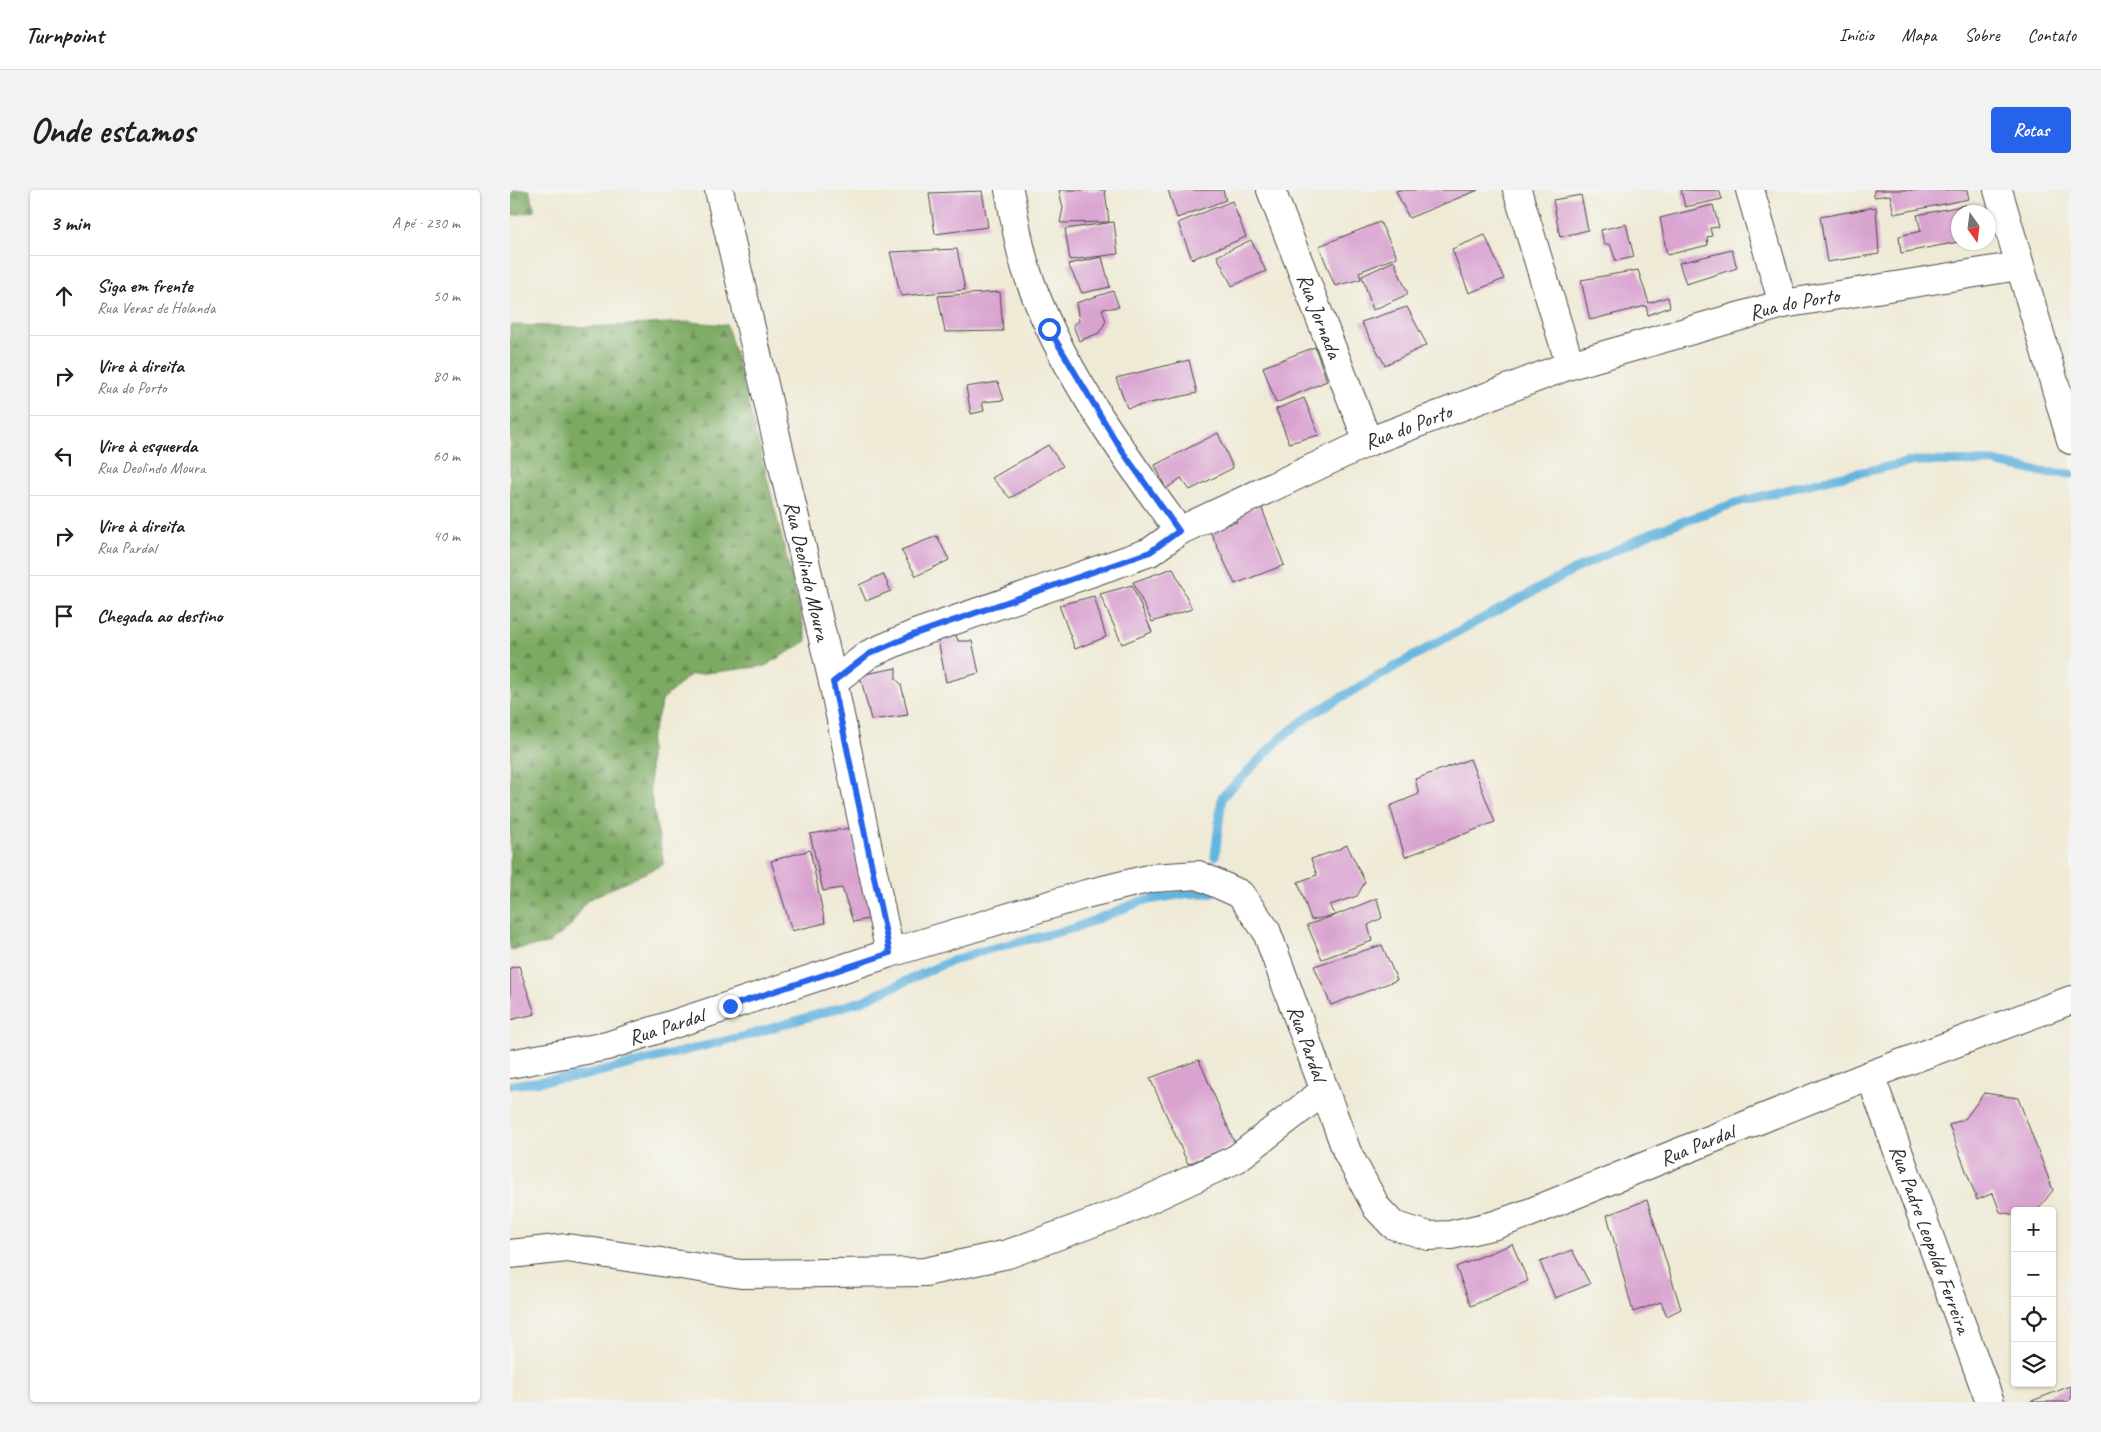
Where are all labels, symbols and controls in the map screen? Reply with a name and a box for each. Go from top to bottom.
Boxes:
text: Turnpoint [25,20,104,50]
text: Início [1839,24,1874,46]
text: Mapa [1902,24,1936,46]
text: Sobre [1964,24,2000,46]
text: Contato [2028,24,2076,46]
button: Rotas [1991,107,2071,153]
text: Onde estamos [30,108,195,153]
north arrow [1951,205,1996,250]
text: 3 min [50,210,90,236]
text: A pé · 230 m [392,213,460,233]
street label: Rua Jornada [1291,270,1348,364]
text: Siga em frente [97,274,193,298]
icon: ahead [50,282,78,310]
street label: Rua do Porto [1746,282,1843,326]
text: 50 m [433,286,460,306]
text: Rua Veras de Holanda [97,298,216,318]
route start [1038,318,1061,341]
text: Vire à direita [97,354,184,378]
icon: right [50,362,78,390]
text: 80 m [433,366,460,386]
text: Rua do Porto [97,378,166,398]
street label: Rua do Porto [1361,398,1457,455]
text: Vire à esquerda [97,434,197,458]
icon: left [50,442,78,470]
text: 60 m [433,446,460,466]
text: Rua Deolindo Moura [97,458,206,478]
street label: Rua Deolindo Moura [779,499,837,646]
text: Vire à direita [97,514,184,538]
icon: right [50,522,78,550]
text: 40 m [433,526,460,546]
text: Rua Pardal [97,538,156,558]
icon: arrive [50,602,78,630]
text: Chegada ao destino [97,604,223,628]
route end [719,995,742,1018]
street label: Rua Pardal [625,1001,711,1051]
street label: Rua Pardal [1282,1002,1334,1087]
street label: Rua Pardal [1656,1117,1741,1172]
street label: Rua Padre Leopoldo Ferreira [1884,1142,1978,1339]
map controls [2011,1207,2056,1387]
button: + [2011,1207,2056,1252]
button: − [2011,1252,2056,1297]
button: locate [2011,1297,2056,1342]
button: layers [2011,1342,2056,1387]

